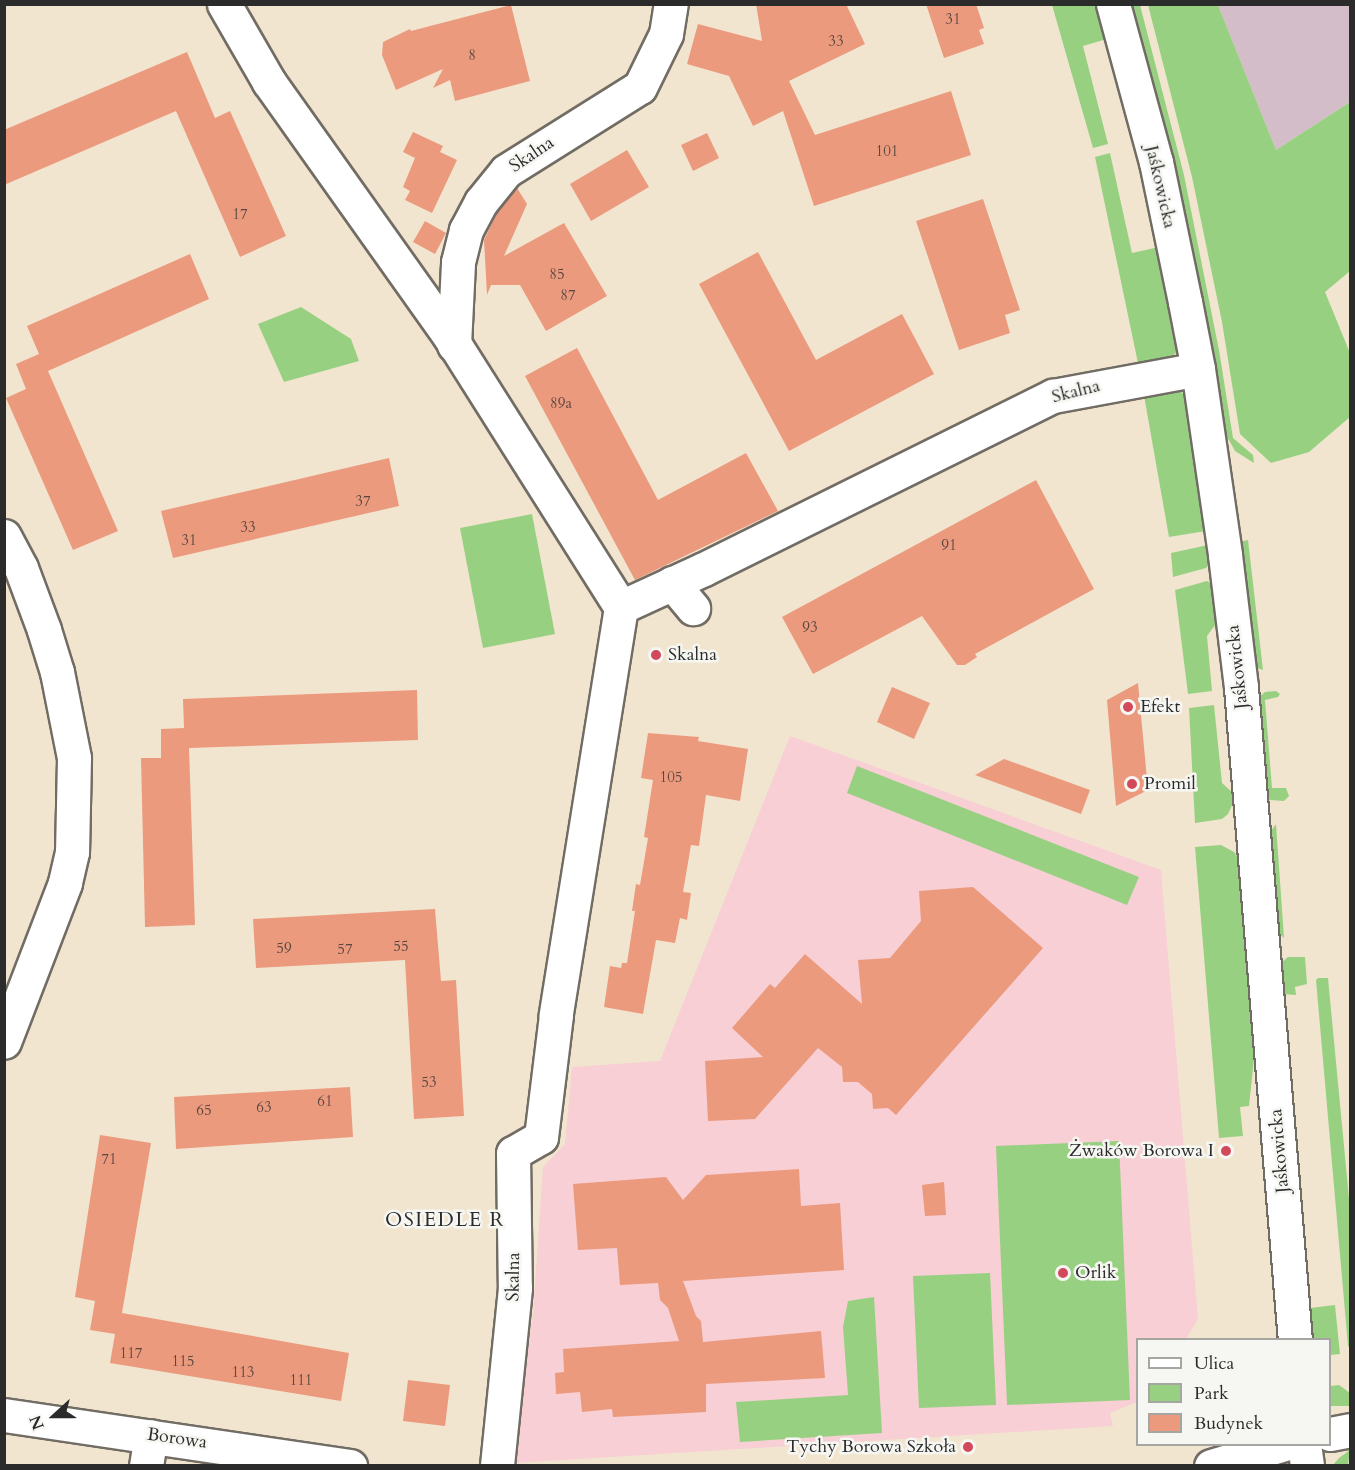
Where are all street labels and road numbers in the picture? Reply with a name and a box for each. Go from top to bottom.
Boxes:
street label: Skalna [506,132,558,178]
street label: Jaśkowicka [1140,143,1180,231]
street label: Skalna [1050,376,1102,408]
street label: Jaśkowicka [1223,624,1253,710]
street label: Jaśkowicka [1266,1108,1294,1194]
street label: Skalna [503,1252,525,1302]
street label: Borowa [146,1424,208,1454]

